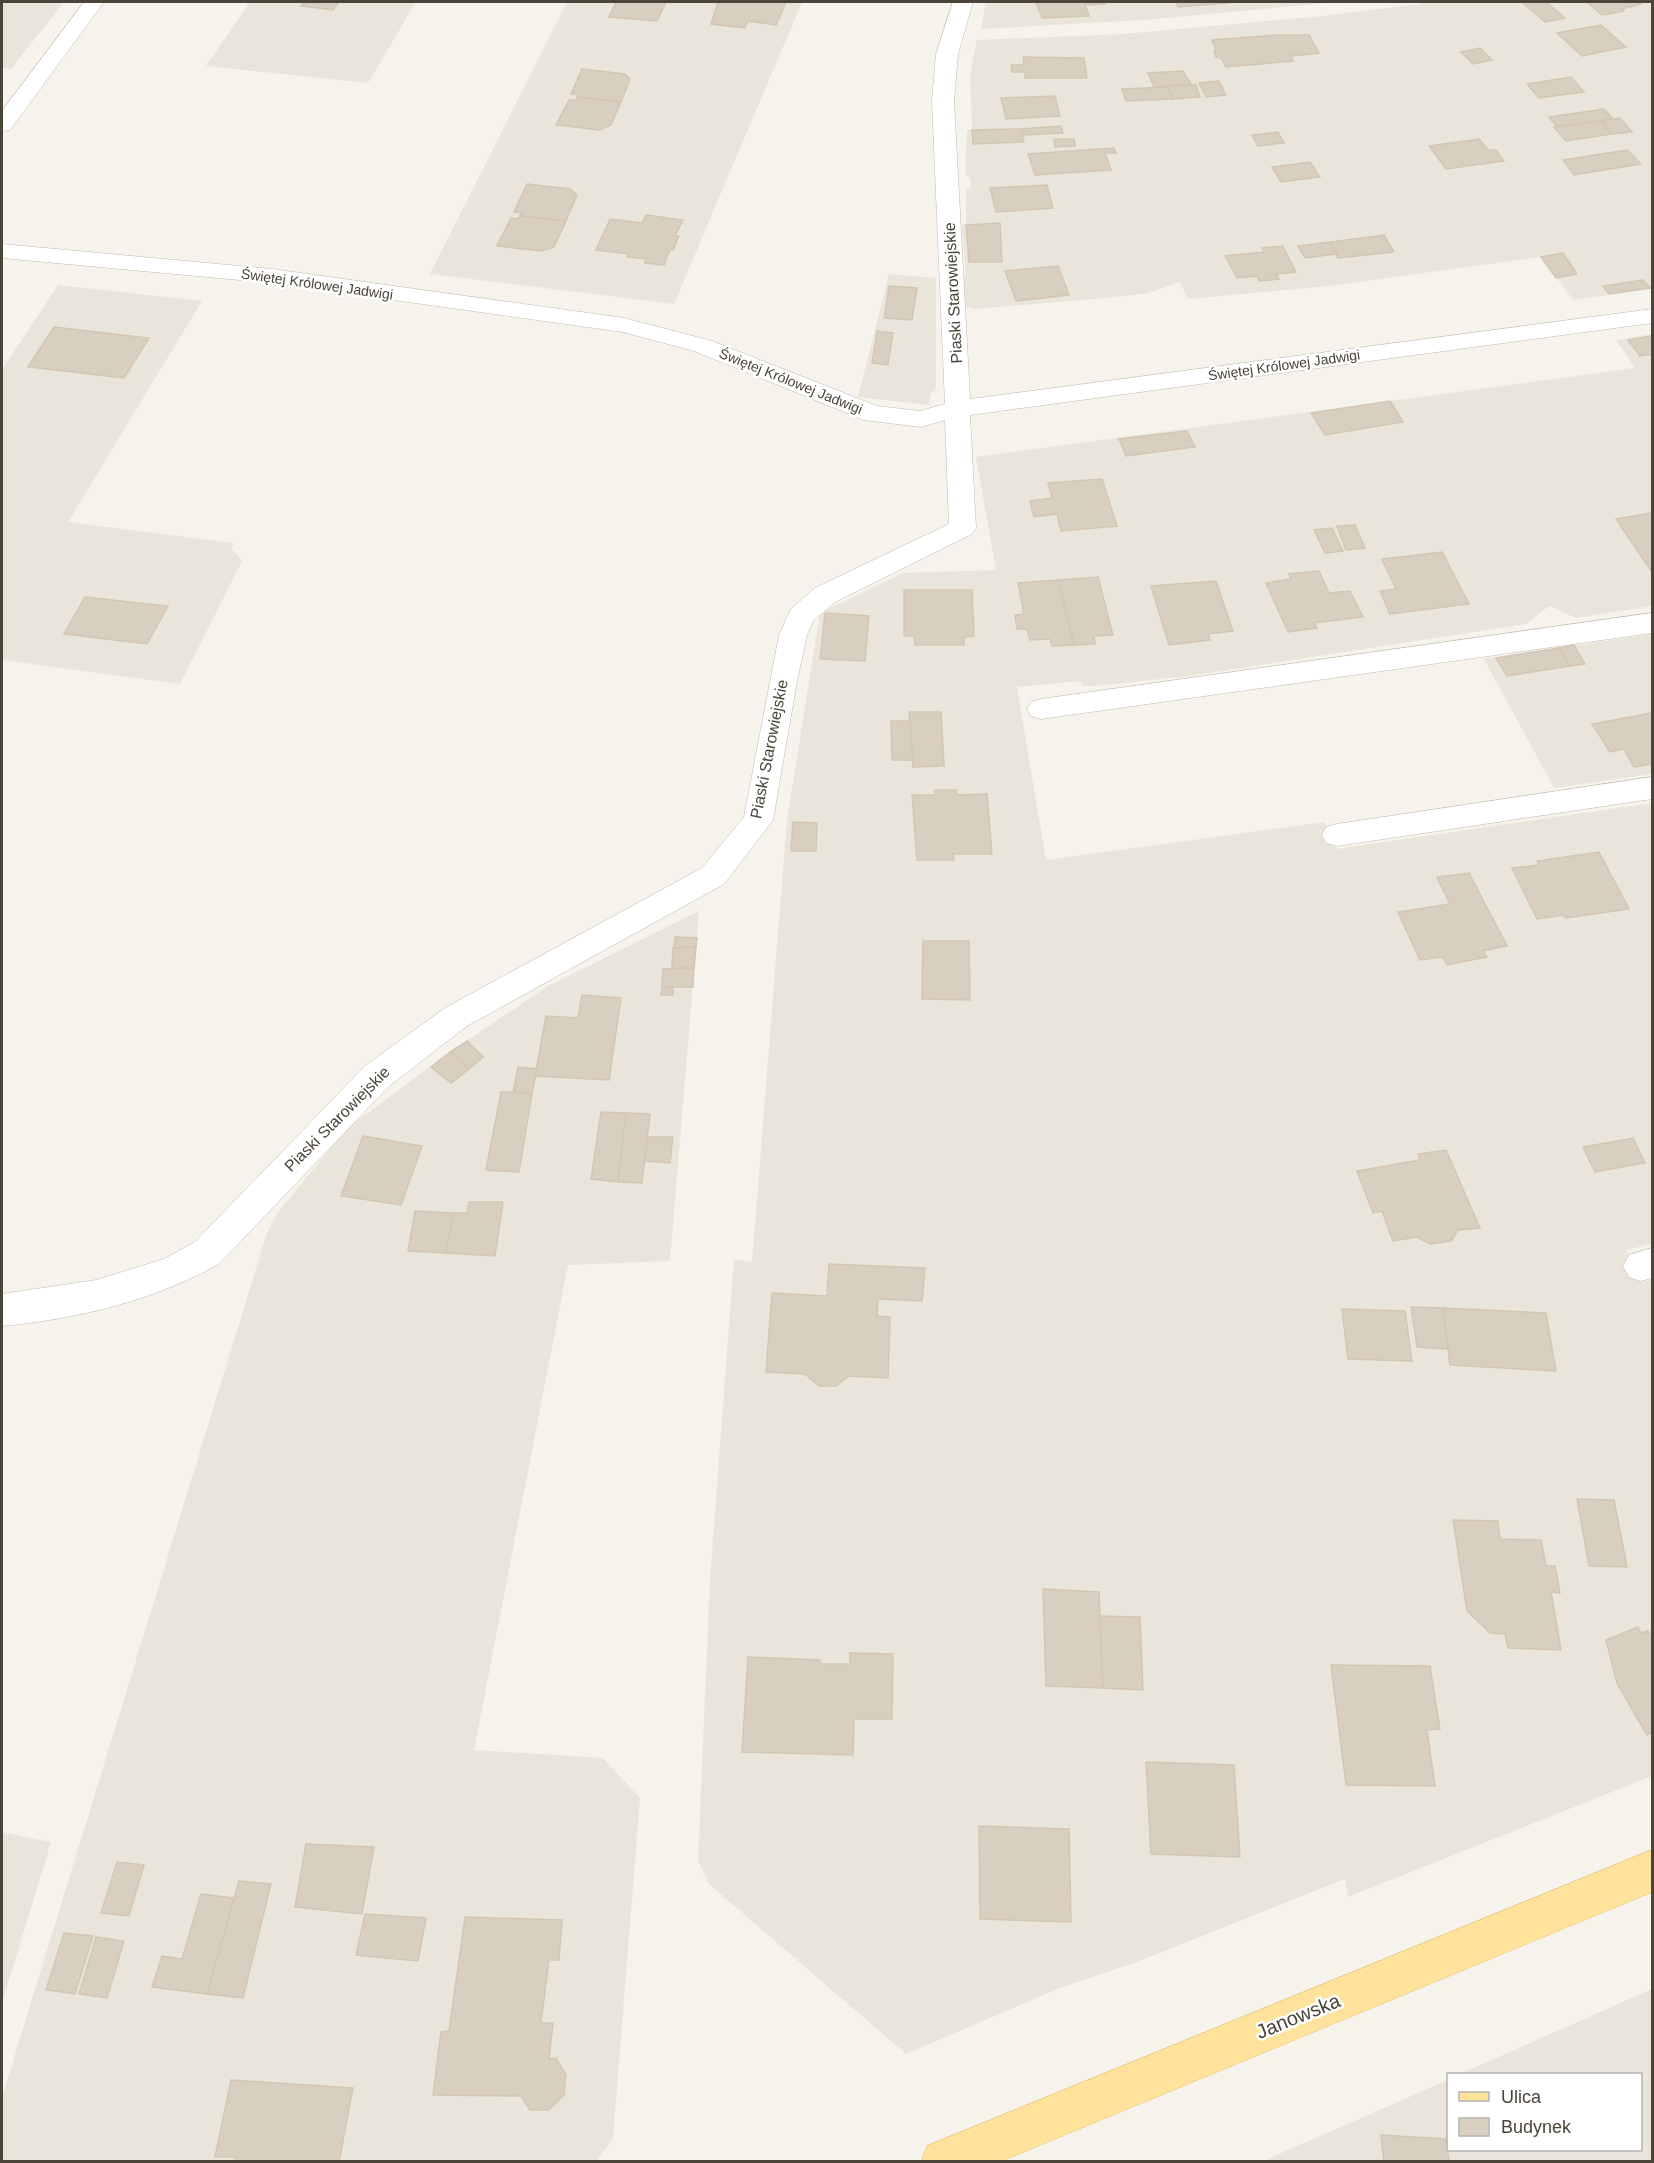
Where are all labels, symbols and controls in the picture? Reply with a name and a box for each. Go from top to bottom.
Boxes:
street label: Piaski Starowiejskie [941,222,965,364]
street label: Świętej Królowej Jadwigi [240,264,394,303]
street label: Świętej Królowej Jadwigi [717,344,865,417]
street label: Świętej Królowej Jadwigi [1207,345,1361,384]
street label: Piaski Starowiejskie [747,678,791,820]
street label: Piaski Starowiejskie [281,1063,393,1175]
street label: Janowska [1253,1989,1344,2043]
legend [1447,2073,1642,2151]
text: Ulica [1501,2087,1542,2107]
text: Budynek [1501,2117,1572,2137]

